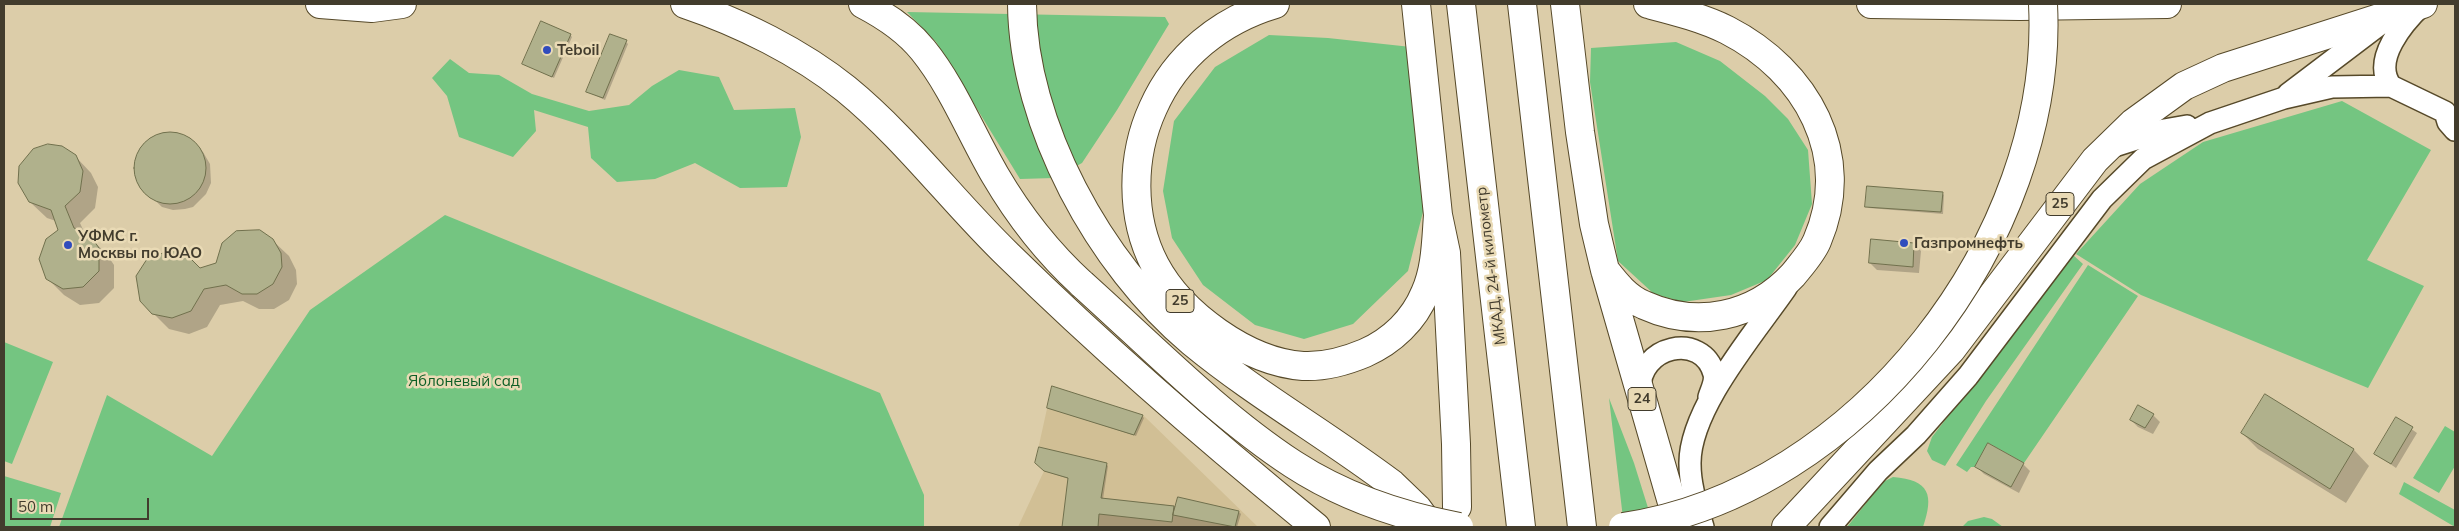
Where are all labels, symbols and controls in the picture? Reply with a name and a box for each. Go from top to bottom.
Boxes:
place label: Teboil [557,41,599,59]
marker: Teboil [541,44,553,56]
street label: МКАД, 24-й километр [1472,186,1510,346]
road number: 25 [2046,192,2074,215]
place label: УФМС г. Москвы по ЮАО [78,227,202,262]
place label: Газпромнефть [1914,234,2023,252]
marker: Газпромнефть [1898,237,1910,249]
marker: УФМС г. Москвы по ЮАО [62,239,74,251]
road number: 25 [1166,290,1194,312]
park label: Яблоневый сад [408,372,520,390]
road number: 24 [1628,388,1656,410]
scale bar [12,488,151,520]
text: 50 m [18,497,53,516]

